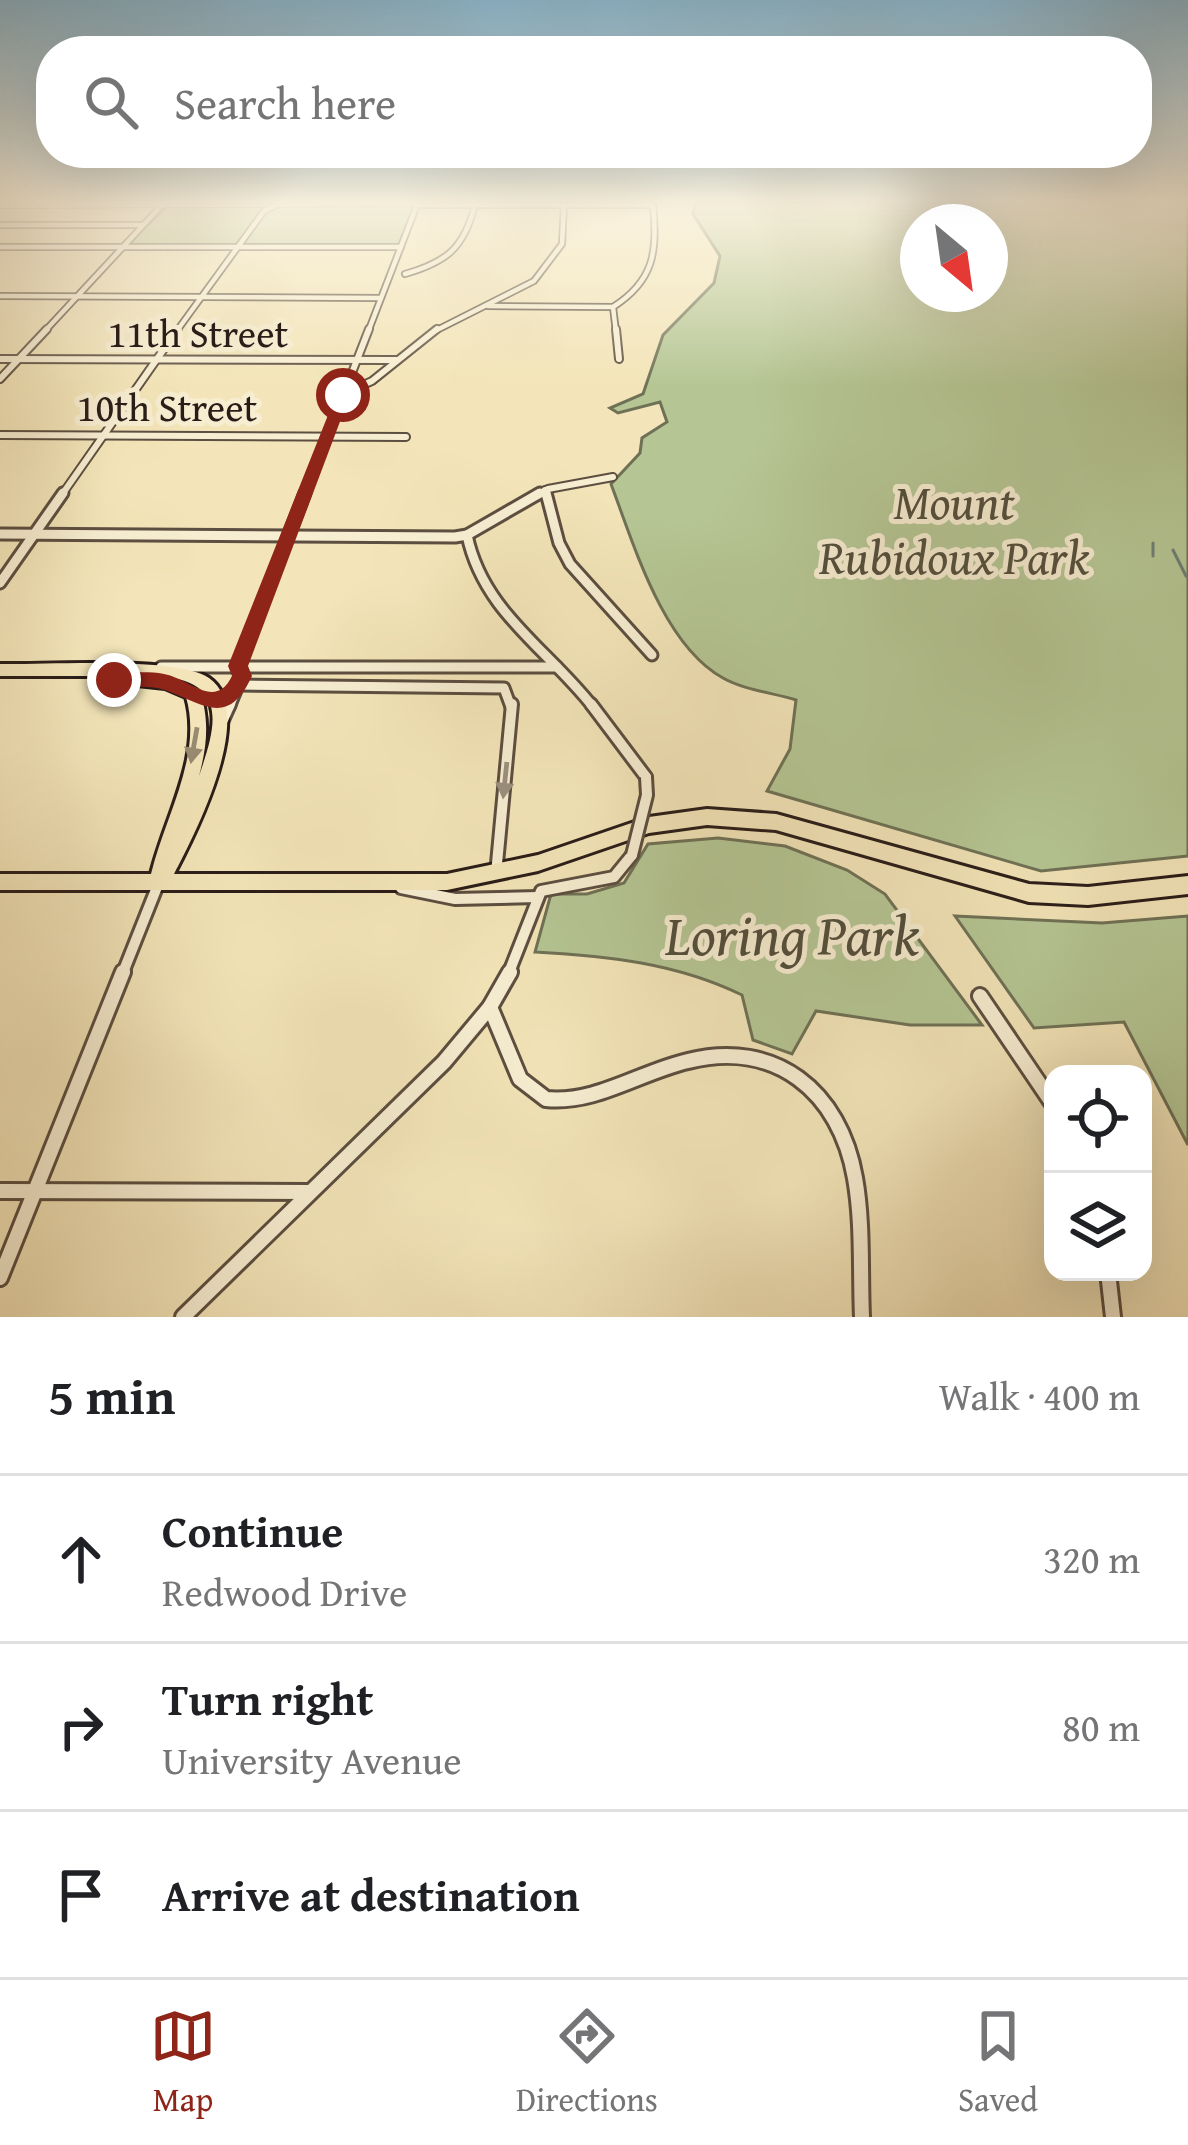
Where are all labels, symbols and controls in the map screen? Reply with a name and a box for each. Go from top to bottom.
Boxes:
search box [36,36,1152,168]
icon: search [78,69,144,135]
text: Search here [174,70,396,135]
north arrow [900,204,1008,312]
street label: 11th Street [108,304,288,361]
route start [316,368,370,422]
street label: 10th Street [77,378,257,435]
park label: Mount Rubidoux Park [818,466,1090,592]
route end [87,653,141,707]
one-way arrow [185,727,204,764]
one-way arrow [495,762,514,799]
park label: Loring Park [664,892,920,976]
map controls [1044,1065,1152,1281]
button: locate [1044,1065,1152,1173]
button: layers [1044,1173,1152,1281]
text: 5 min [48,1358,175,1433]
text: Walk · 400 m [939,1367,1140,1424]
text: Continue [162,1498,343,1563]
icon: ahead [48,1526,114,1592]
text: 320 m [1043,1530,1140,1587]
text: Redwood Drive [162,1563,407,1620]
text: Turn right [162,1666,374,1731]
icon: right [48,1694,114,1760]
text: 80 m [1062,1698,1140,1755]
text: University Avenue [162,1731,461,1788]
icon: arrive [48,1862,114,1928]
text: Arrive at destination [162,1862,580,1927]
tab: Map [150,2003,216,2123]
tab: Directions [516,2003,658,2123]
tab: Saved [958,2003,1038,2123]

